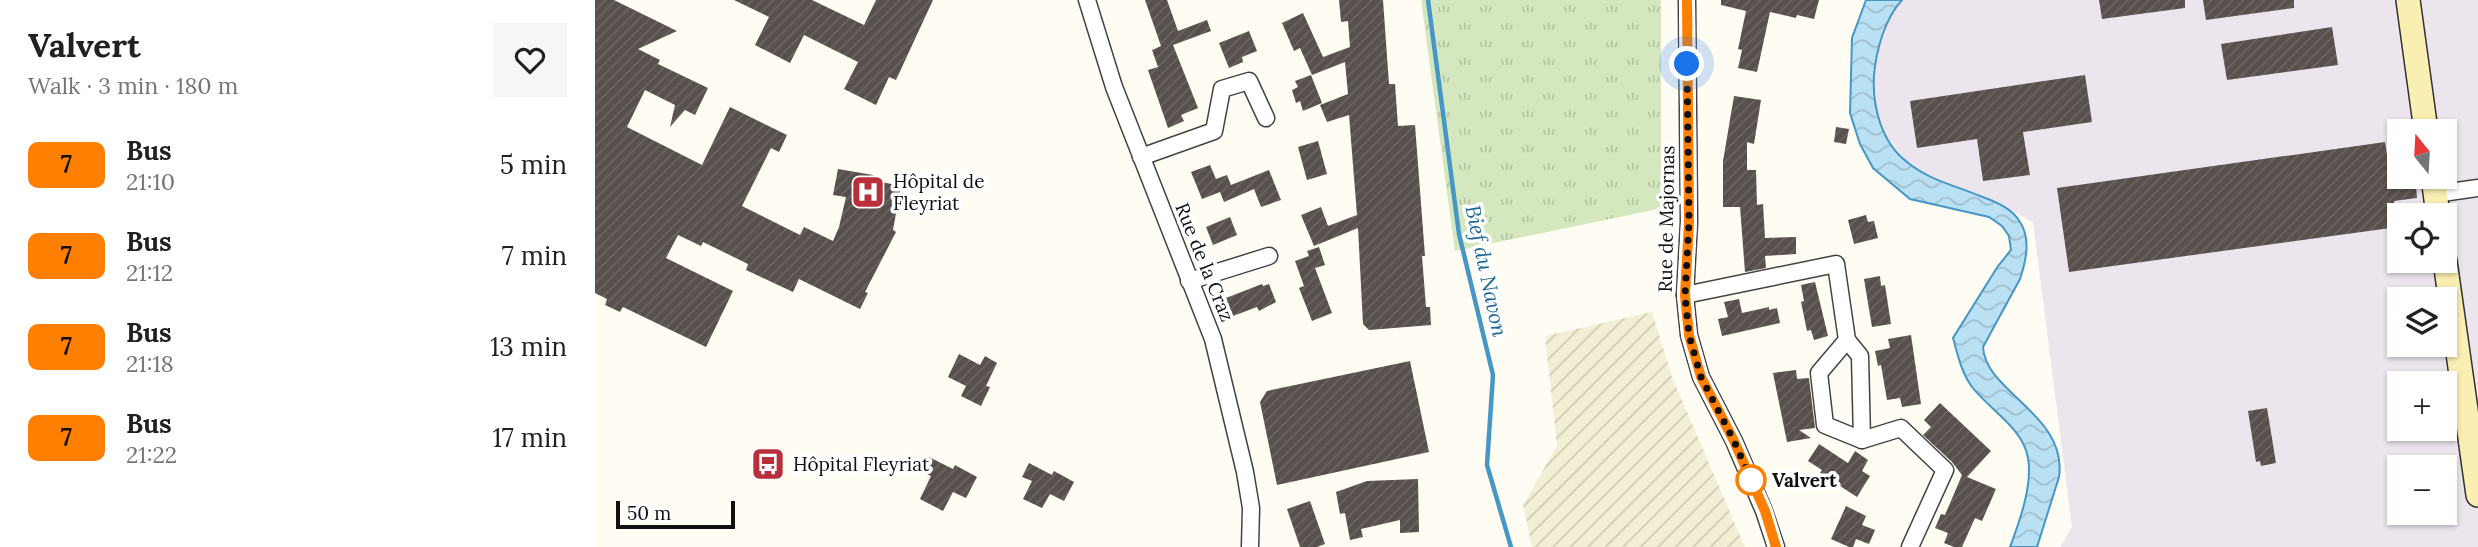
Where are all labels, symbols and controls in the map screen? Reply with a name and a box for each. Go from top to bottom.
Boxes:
button: heart [493,23,567,97]
text: Valvert [28,24,141,66]
your location [1669,46,1704,81]
text: Walk · 3 min · 180 m [28,71,238,100]
north arrow [2387,119,2457,189]
map controls [2387,119,2457,525]
text: Bus [126,134,172,167]
street label: Rue de Majornas [1653,145,1679,293]
text: 5 min [500,148,567,181]
text: 7 [61,149,72,180]
text: 21:10 [126,167,175,196]
place label: Hôpital de Fleyriat [893,169,985,215]
hospital icon: Hôpital de Fleyriat [849,173,887,211]
street label: Rue de la Craz [1170,199,1240,325]
water label: Bief du Navon [1459,203,1514,339]
button: locate [2387,203,2457,273]
text: Bus [126,225,172,258]
text: 7 min [502,239,567,272]
text: 7 [61,240,72,271]
text: 21:12 [126,258,173,287]
button: layers [2387,287,2457,357]
text: Bus [126,316,172,349]
text: 13 min [490,330,567,363]
text: 7 [61,331,72,362]
text: 21:18 [126,349,174,378]
button: + [2387,371,2457,441]
text: Bus [126,407,172,440]
text: 17 min [492,421,567,454]
text: 7 [61,422,72,453]
text: 21:22 [126,440,177,469]
bus stop icon: Hôpital Fleyriat [749,445,787,483]
place label: Hôpital Fleyriat [793,452,930,476]
button: − [2387,455,2457,525]
marker: Valvert [1736,465,1766,495]
place label: Valvert [1772,468,1838,492]
scale bar [616,498,735,530]
text: 50 m [627,501,671,525]

